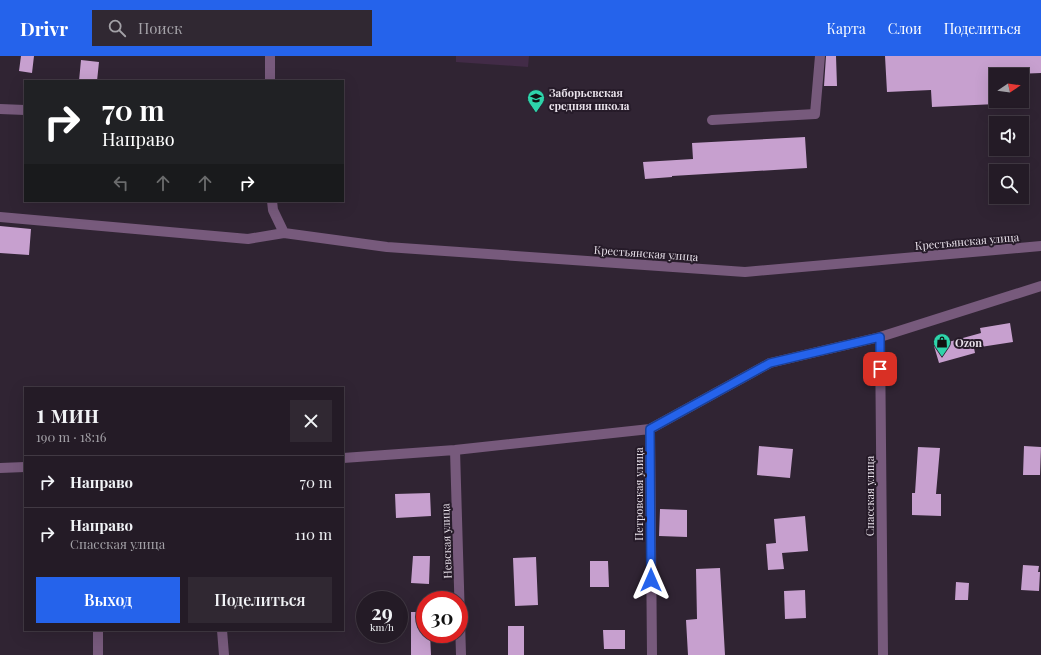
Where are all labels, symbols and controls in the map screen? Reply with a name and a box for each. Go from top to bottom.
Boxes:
search box [92,10,372,46]
text: Drivr [20,15,68,41]
icon: search [106,17,128,39]
text: Поиск [138,18,183,38]
text: Карта [826,19,866,38]
text: Слои [888,19,922,38]
text: Поделиться [944,19,1021,38]
north arrow [989,68,1029,108]
map controls [989,68,1029,204]
place label: Заборьевская средняя школа [549,85,630,113]
school or university icon: Заборьевская средняя школа [526,88,546,113]
text: 70 m [102,91,165,128]
icon: right [36,96,88,148]
button: sound [989,116,1029,156]
text: Направо [102,127,175,151]
button: search [989,164,1029,204]
icon: left [110,172,132,194]
icon: ahead [152,172,174,194]
icon: ahead [194,172,216,194]
icon: right [236,172,258,194]
street label: Крестьянская улица [914,229,1020,253]
street label: Крестьянская улица [593,242,699,264]
shop icon: Ozon [932,332,952,357]
place label: Ozon [955,335,982,350]
pin [863,352,897,386]
icon: arrive [869,358,891,380]
text: 1 мин [36,397,99,429]
button: close [290,400,332,442]
text: 190 m · 18:16 [36,428,106,445]
street label: Петровская улица [631,447,646,541]
street label: Спасская улица [862,455,877,536]
icon: right [36,471,58,493]
text: Направо [70,472,133,492]
text: 70 m [300,472,332,492]
street label: Невская улица [437,503,455,579]
text: Направо [70,515,133,535]
icon: right [36,523,58,545]
text: 110 m [295,524,332,544]
text: Спасская улица [70,535,165,552]
position arrow [630,559,672,601]
button: Выход [36,577,180,623]
button: Поделиться [188,577,332,623]
speed limit sign: 30 [416,591,468,643]
text: 29 [371,598,393,625]
text: km/h [370,620,394,634]

